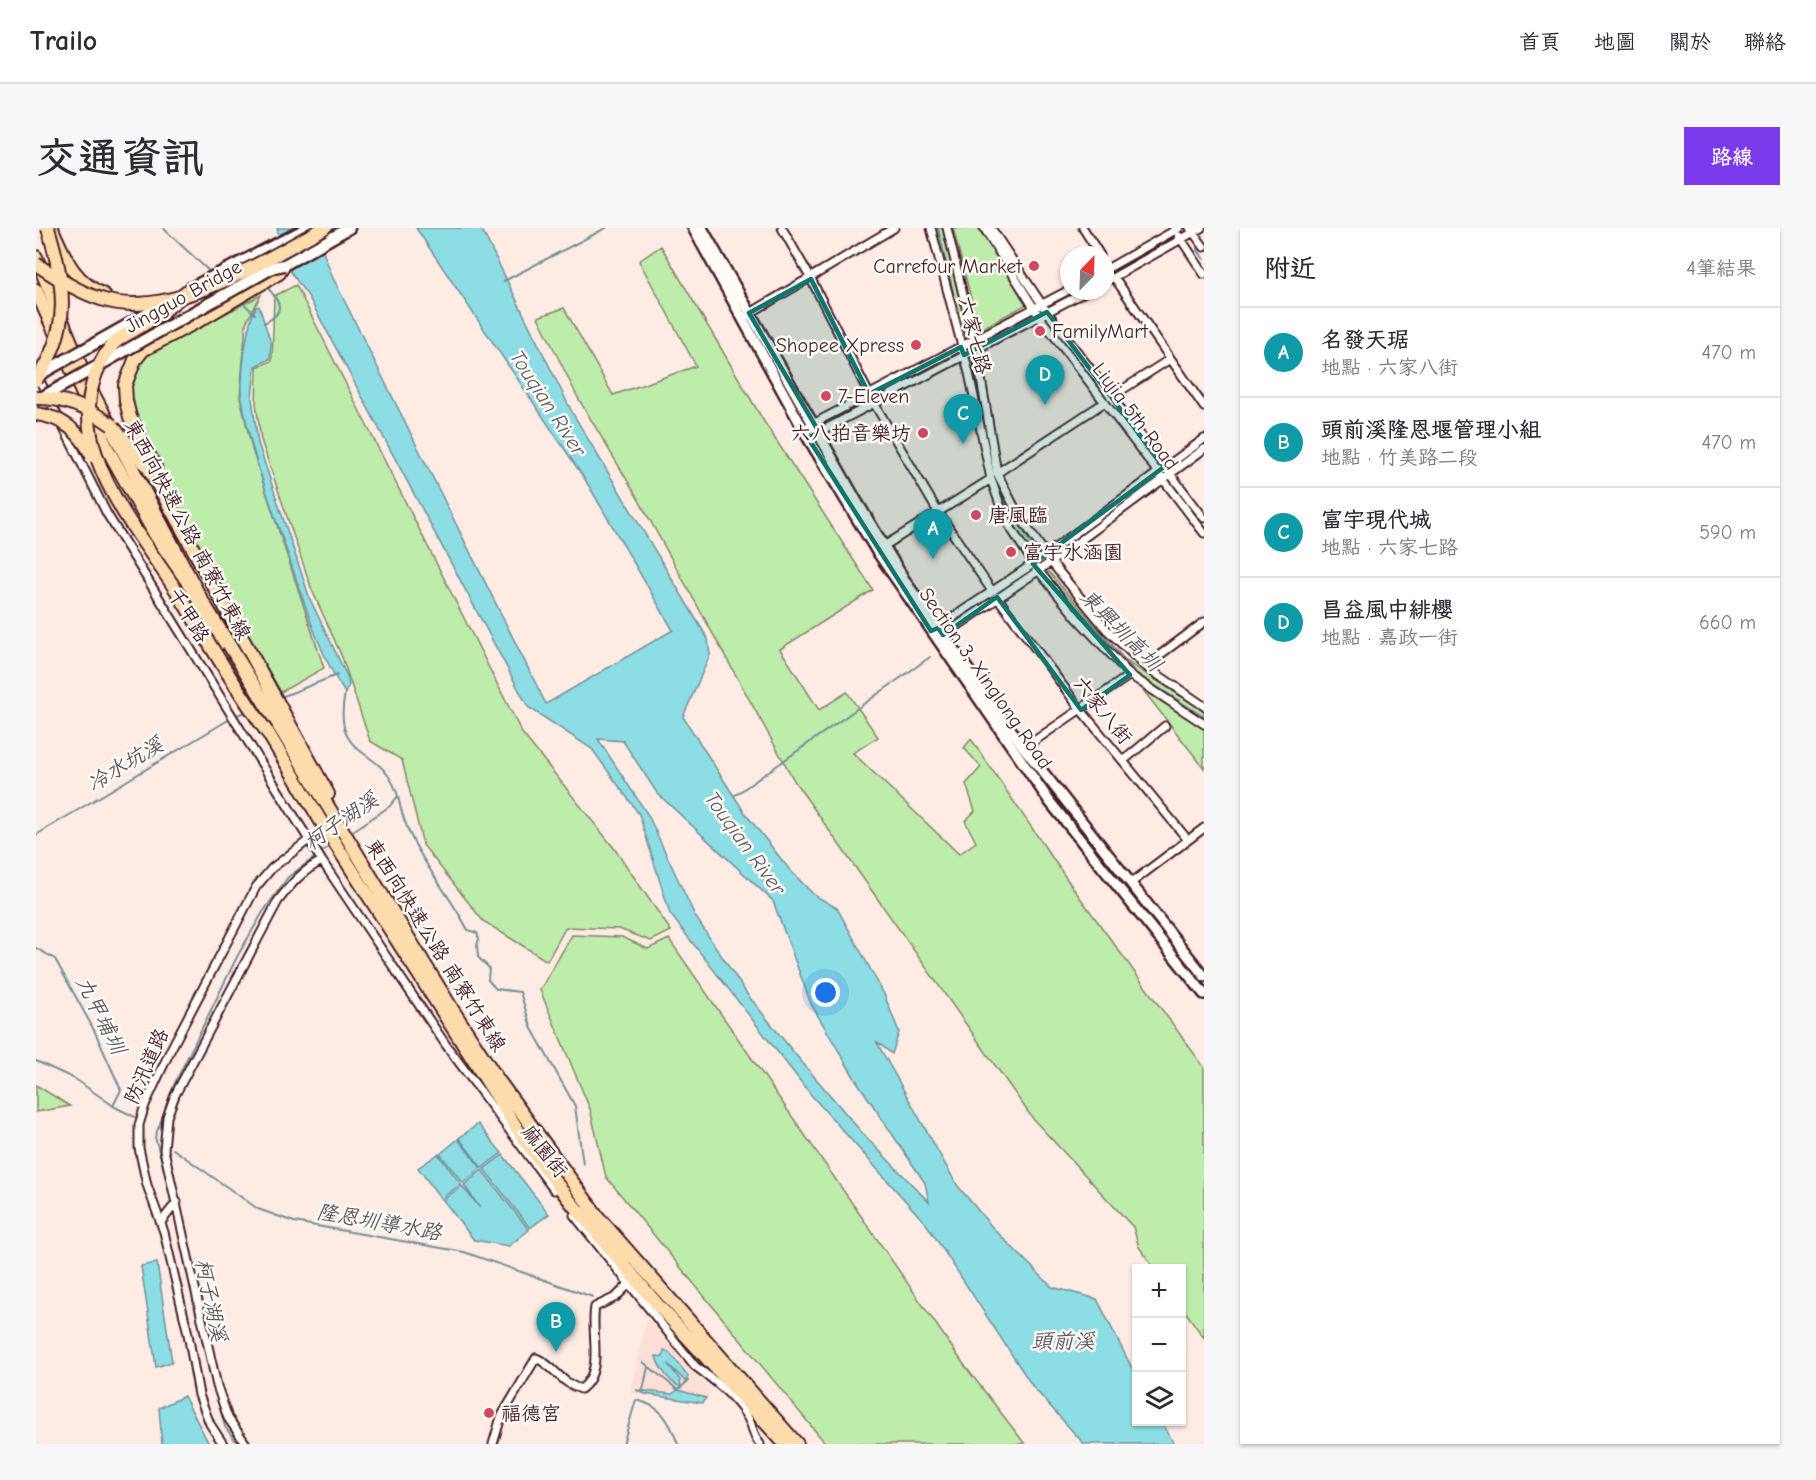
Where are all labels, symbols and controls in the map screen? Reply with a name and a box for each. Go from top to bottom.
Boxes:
text: Trailo [30,25,97,57]
text: 首頁 [1519,30,1561,54]
text: 地圖 [1594,30,1636,54]
text: 關於 [1669,30,1711,54]
text: 聯絡 [1744,30,1786,54]
button: 路線 [1684,127,1780,185]
text: 交通資訊 [36,134,204,183]
north arrow [1060,246,1114,300]
text: 附近 [1264,254,1316,284]
street label: Jingguo Bridge [121,255,245,338]
place label: Carrefour Market [873,255,1023,278]
text: 4筆結果 [1686,257,1756,280]
marker: Carrefour Market [1027,259,1041,273]
street label: 六家七路 [954,294,996,378]
place label: FamilyMart [1052,320,1149,343]
marker: FamilyMart [1033,324,1047,338]
text: 名發天琚 [1321,327,1409,353]
place label: Shopee Xpress [776,334,904,357]
marker: Shopee Xpress [909,338,923,352]
text: A [1278,341,1289,364]
text: 470 m [1701,341,1756,364]
water label: Touqian River [505,346,592,462]
pin: D [1026,356,1064,405]
text: 地點 · 六家八街 [1321,356,1458,379]
street label: Liujia 5th Road [1088,358,1183,474]
place label: 7-Eleven [838,385,909,408]
marker: 7-Eleven [819,389,833,403]
pin: C [944,394,982,444]
street label: 東西向快速公路 南寮竹東線 [119,415,256,644]
text: 頭前溪隆恩堰管理小組 [1321,417,1541,443]
place label: 六八拍音樂坊 [791,422,911,445]
marker: 六八拍音樂坊 [916,426,930,440]
text: B [1277,431,1290,454]
text: 470 m [1701,431,1756,454]
text: 地點 · 竹美路二段 [1321,446,1478,469]
place label: 唐風臨 [988,504,1048,527]
text: 富宇現代城 [1321,507,1431,533]
marker: 唐風臨 [969,508,983,522]
pin: A [914,510,952,559]
text: C [1277,521,1290,544]
text: 590 m [1699,521,1756,544]
text: 地點 · 六家七路 [1321,536,1458,559]
place label: 富宇水涵園 [1023,541,1123,564]
marker: 富宇水涵園 [1004,545,1018,559]
street label: Section 3, Xinglong Road [914,583,1057,773]
street label: 千甲路 [163,584,215,648]
water label: 東興圳高圳 [1075,584,1168,677]
text: 昌益風中緋櫻 [1321,597,1453,623]
text: D [1277,611,1290,634]
text: 660 m [1699,611,1756,634]
text: 地點 · 嘉政一街 [1321,626,1458,649]
street label: 六家八街 [1069,672,1137,749]
water label: 冷水坑溪 [83,732,168,796]
water label: 柯子湖溪 [300,787,383,855]
water label: Touqian River [700,787,791,901]
street label: 東西向快速公路 南寮竹東線 [360,835,511,1056]
water label: 九甲埔圳 [71,972,132,1060]
your location [811,978,840,1007]
street label: 防汛道路 [120,1024,174,1107]
street label: 麻園街 [517,1121,572,1182]
water label: 隆恩圳導水路 [315,1199,445,1245]
water label: 柯子湖溪 [191,1256,232,1345]
map controls [1132,1264,1186,1426]
button: + [1132,1264,1186,1318]
pin: B [536,1302,576,1352]
button: − [1132,1318,1186,1372]
water label: 頭前溪 [1032,1329,1095,1353]
button: layers [1132,1372,1186,1426]
place label: 福德宮 [501,1402,561,1425]
marker: 福德宮 [482,1406,496,1420]

